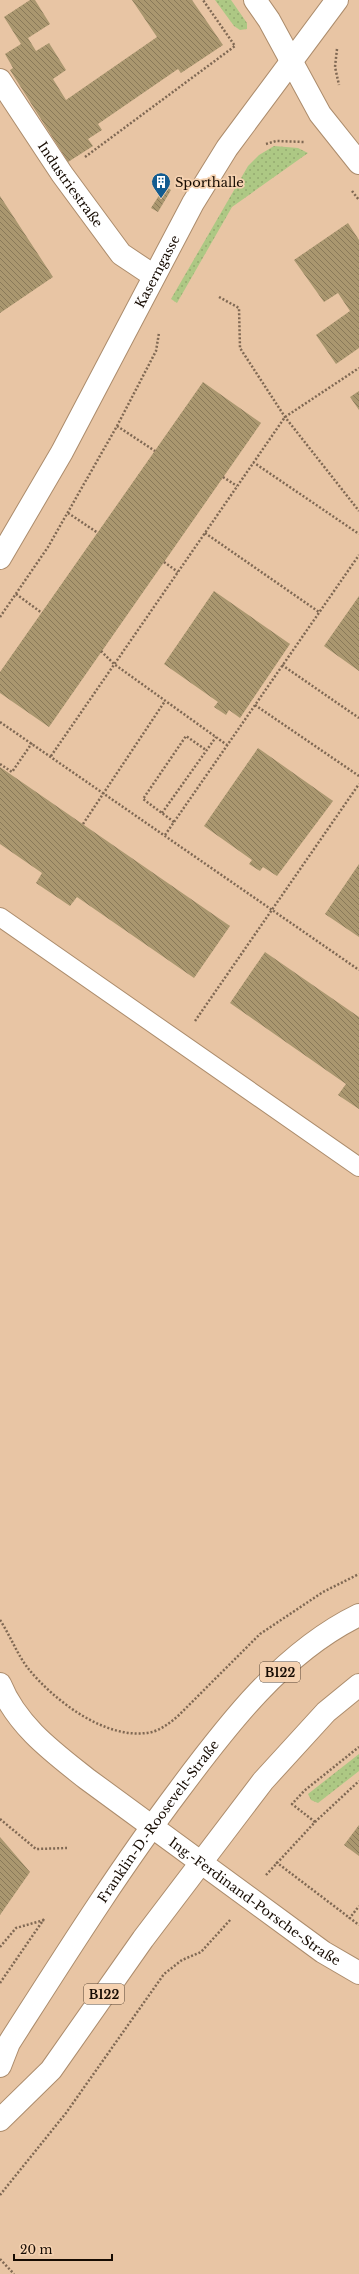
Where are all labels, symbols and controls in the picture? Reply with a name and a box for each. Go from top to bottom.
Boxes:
street label: Industriestraße [34,138,107,231]
building icon: Sporthalle [150,171,172,199]
place label: Sporthalle [175,174,244,191]
street label: Kaserngasse [131,232,183,311]
road number: B122 [260,1662,300,1682]
street label: Franklin-D.-Roosevelt-Straße [94,1736,222,1906]
street label: Ing.-Ferdinand-Porsche-Straße [166,1833,344,1969]
road number: B122 [84,1984,124,2004]
scale bar [14,2236,112,2262]
text: 20 m [20,2242,52,2257]

